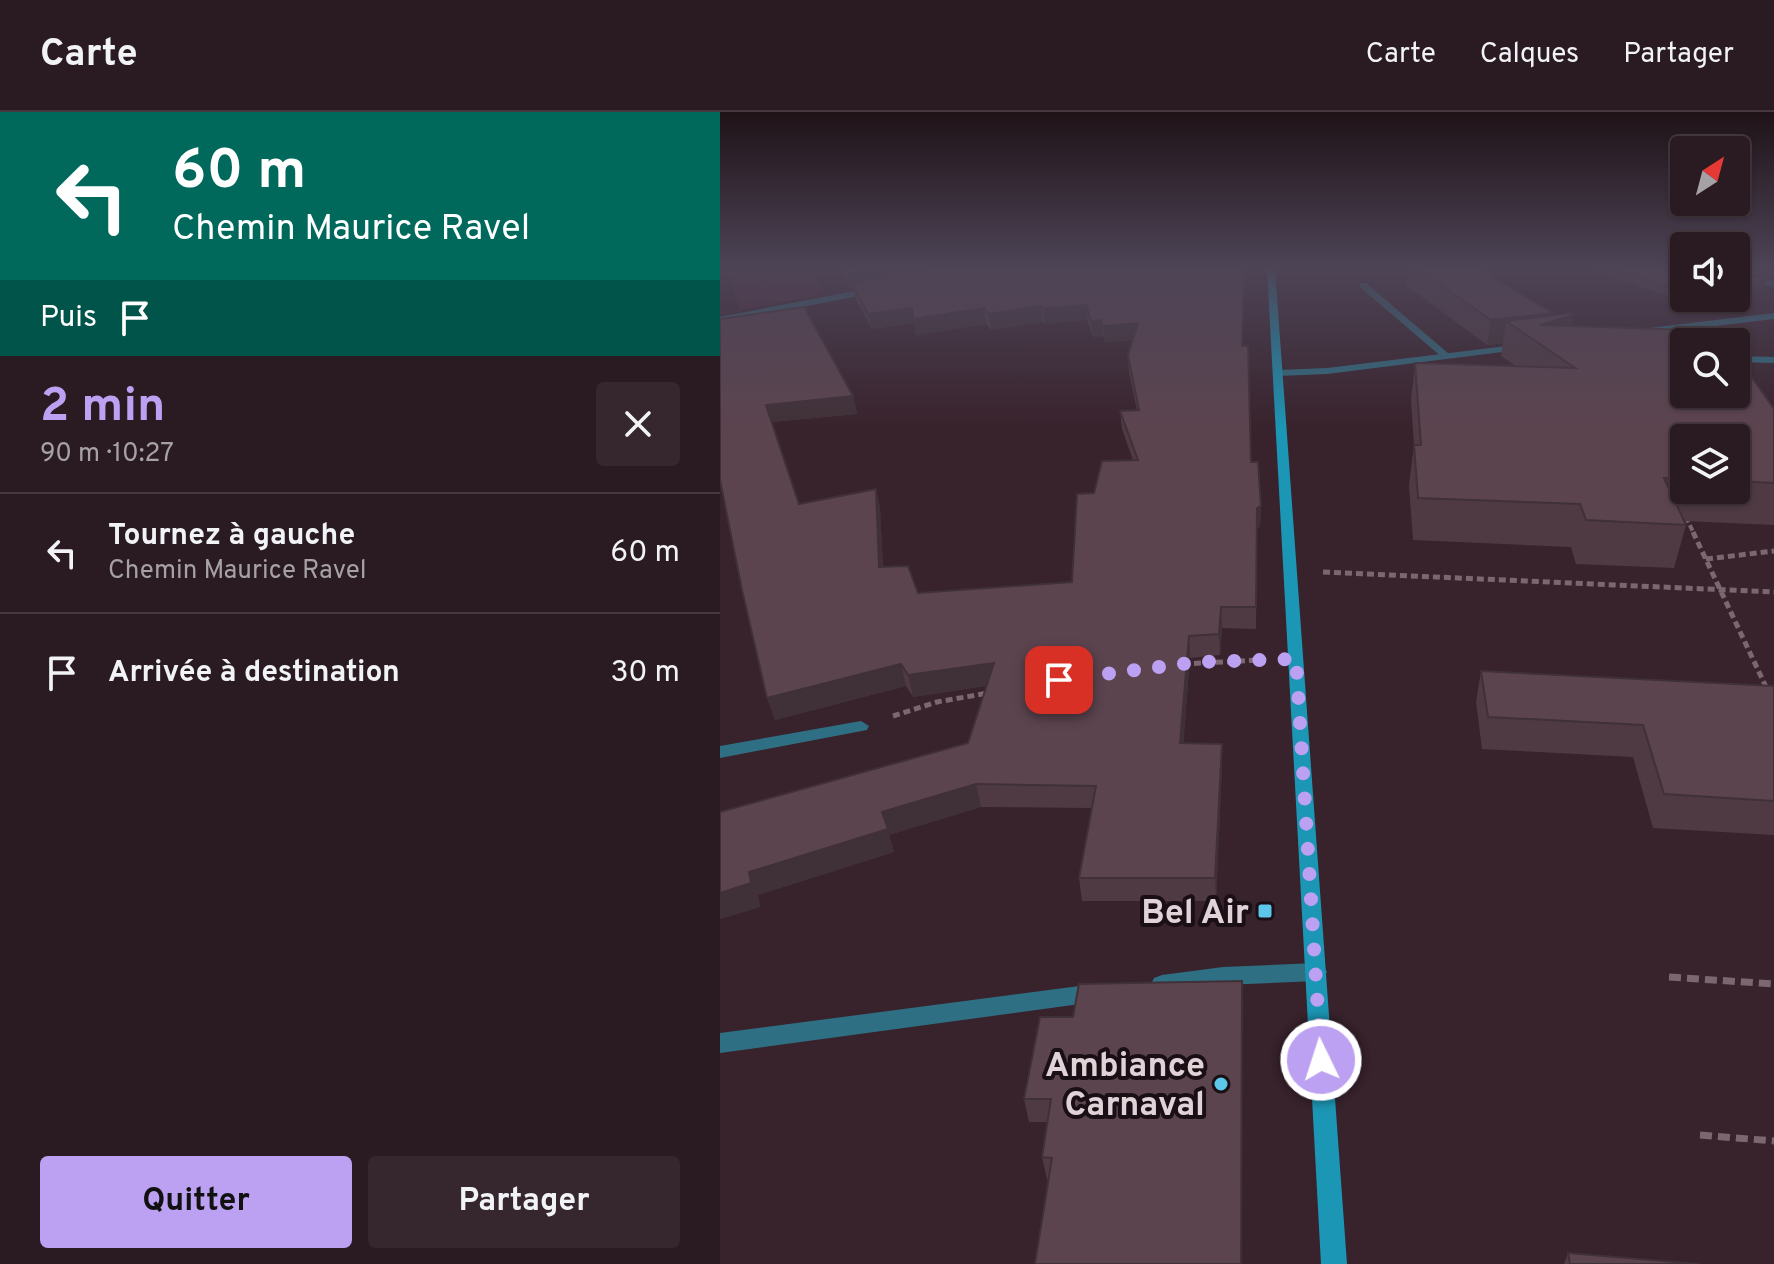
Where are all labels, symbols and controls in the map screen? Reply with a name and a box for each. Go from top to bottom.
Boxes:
text: Carte [40,31,138,80]
text: Carte [1366,37,1436,73]
text: Calques [1480,37,1579,73]
text: Partager [1623,37,1734,73]
north arrow [1670,136,1750,216]
map controls [1670,136,1750,504]
text: 60 m [172,138,306,208]
icon: left [40,144,144,248]
text: Chemin Maurice Ravel [172,207,530,253]
button: sound [1670,232,1750,312]
icon: arrive [113,296,157,340]
text: Puis [40,300,97,337]
button: search [1670,328,1750,408]
text: 2 min [40,378,165,438]
button: close [596,382,680,466]
button: layers [1670,424,1750,504]
text: 90 m · 10:27 [40,438,174,471]
text: Tournez à gauche [108,518,355,555]
icon: left [40,531,84,575]
text: 60 m [610,535,680,572]
text: Chemin Maurice Ravel [108,555,367,588]
pin [1025,646,1093,714]
icon: arrive [40,651,84,695]
text: Arrivée à destination [108,655,400,692]
text: 30 m [611,655,680,692]
icon: arrive [1037,658,1081,702]
place label: Bel Air [1141,893,1249,936]
marker: Bel Air [1256,902,1274,920]
position arrow [1279,1018,1363,1102]
place label: Ambiance Carnaval [1045,1046,1205,1128]
marker: Ambiance Carnaval [1212,1075,1230,1093]
button: Quitter [40,1156,352,1248]
button: Partager [368,1156,680,1248]

